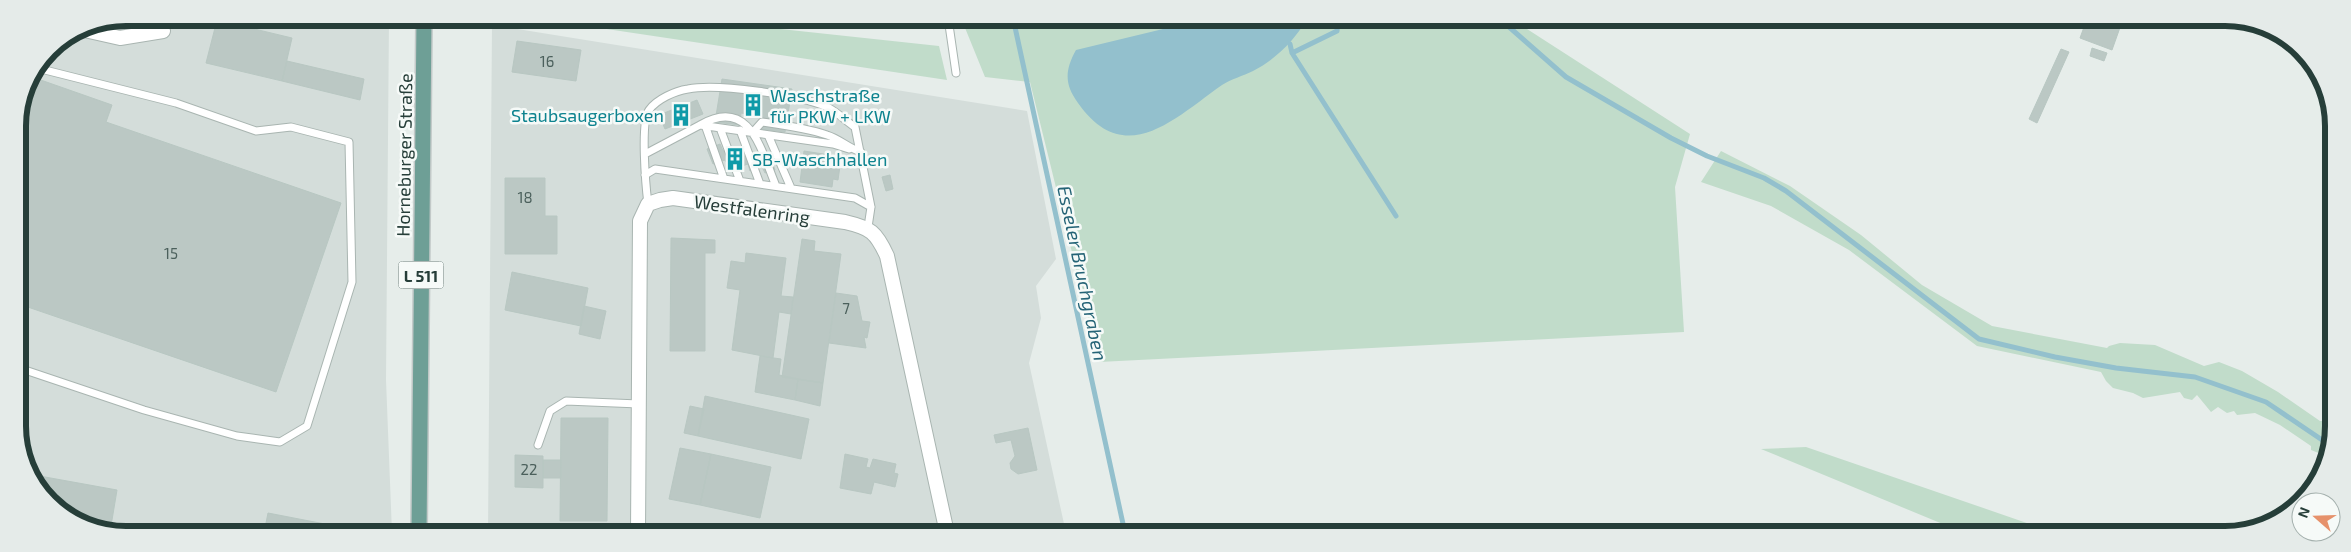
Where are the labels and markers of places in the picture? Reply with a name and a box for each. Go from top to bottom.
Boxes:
place label: Waschstraße für PKW + LKW [770,84,891,127]
building icon: Waschstraße für PKW + LKW [740,92,766,118]
building icon: Staubsaugerboxen [668,102,694,128]
place label: Staubsaugerboxen [511,104,664,126]
building icon: SB-Waschhallen [722,146,748,172]
place label: SB-Waschhallen [752,148,887,170]

